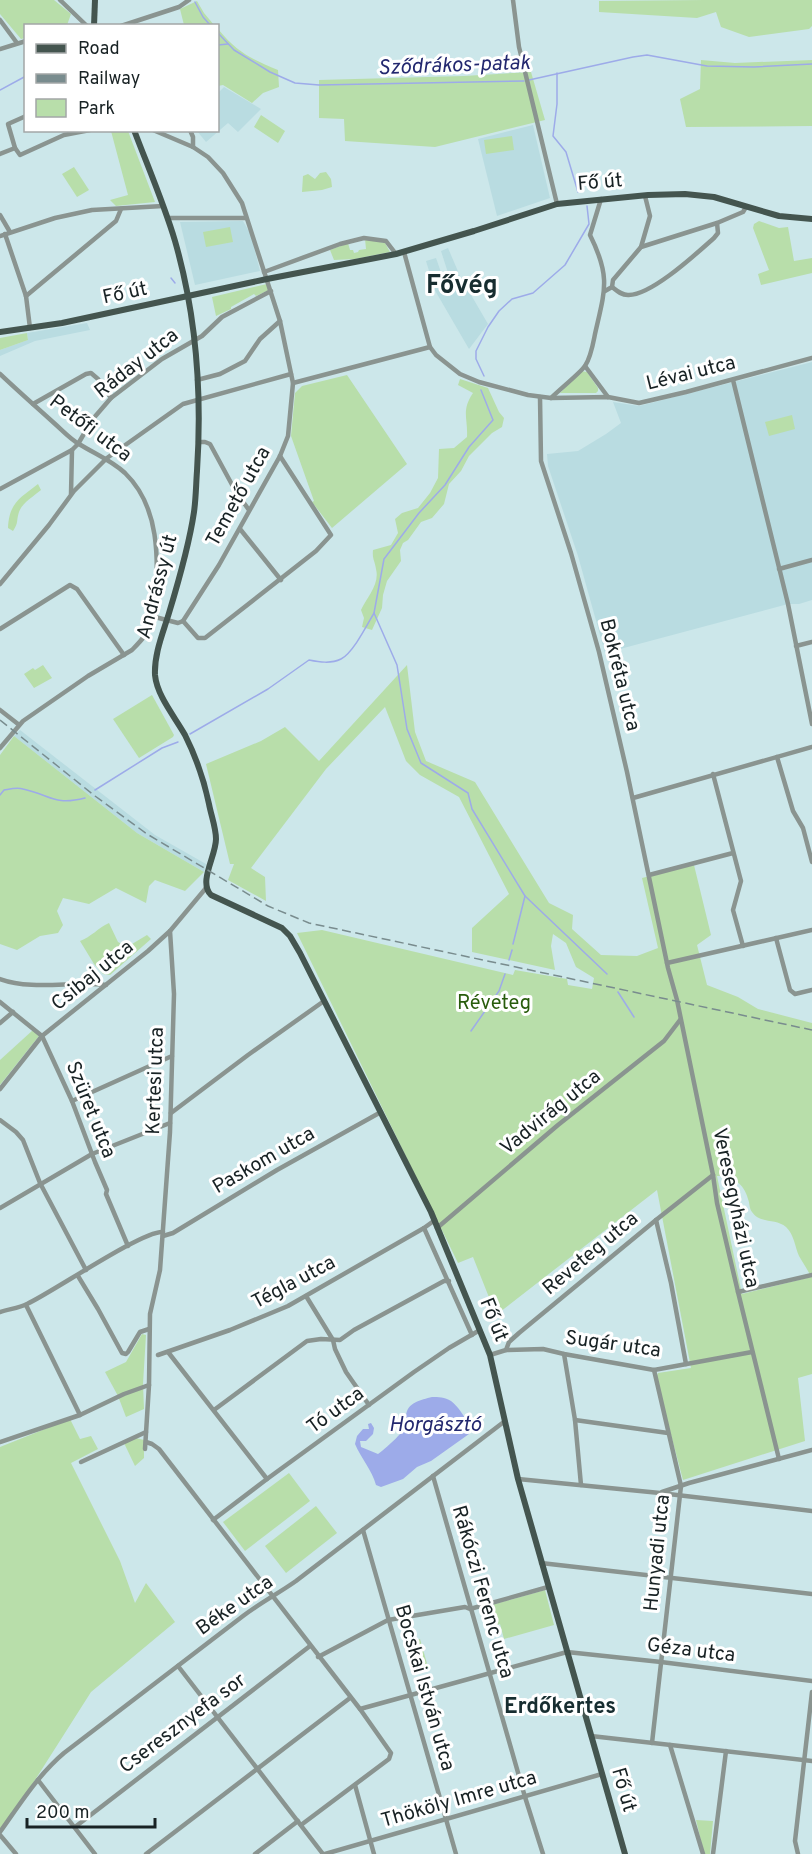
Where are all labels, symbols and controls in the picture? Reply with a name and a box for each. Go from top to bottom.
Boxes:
legend [24,24,219,132]
text: Road [78,38,120,61]
water label: Sződrákos-patak [377,50,531,82]
text: Railway [78,68,140,91]
text: Park [78,98,115,121]
street label: Fő út [576,168,624,198]
district label: Fővég [426,270,498,303]
street label: Fő út [100,277,150,311]
street label: Ráday utca [90,323,184,405]
street label: Lévai utca [644,350,738,398]
street label: Petőfi utca [43,389,137,469]
street label: Temető utca [201,442,277,552]
street label: Andrássy út [132,532,184,642]
street label: Bokréta utca [593,616,645,734]
street label: Csibaj utca [47,935,139,1017]
park label: Réveteg [457,991,531,1017]
street label: Kertesi utca [141,1027,171,1135]
street label: Szüret utca [59,1058,121,1162]
street label: Vadvirág utca [495,1064,607,1162]
street label: Paskom utca [208,1121,320,1201]
street label: Veresegyházi utca [705,1126,765,1290]
street label: Reveteg utca [538,1206,644,1302]
street label: Tégla utca [248,1250,340,1316]
street label: Fő út [472,1294,514,1346]
street label: Sugár utca [563,1325,663,1365]
street label: Tó utca [302,1381,370,1441]
water label: Horgásztó [389,1412,483,1439]
street label: Hunyadi utca [639,1493,677,1613]
street label: Rákóczi Ferenc utca [445,1503,519,1681]
street label: Béke utca [191,1570,279,1642]
street label: Bocskai István utca [388,1602,460,1774]
street label: Géza utca [645,1633,737,1669]
street label: Cseresznyefa sor [115,1668,252,1780]
district label: Erdőkertes [504,1694,616,1721]
street label: Thököly Imre utca [378,1765,540,1835]
street label: Fő út [604,1765,642,1815]
scale bar [27,1791,154,1829]
text: 200 m [36,1802,89,1825]

